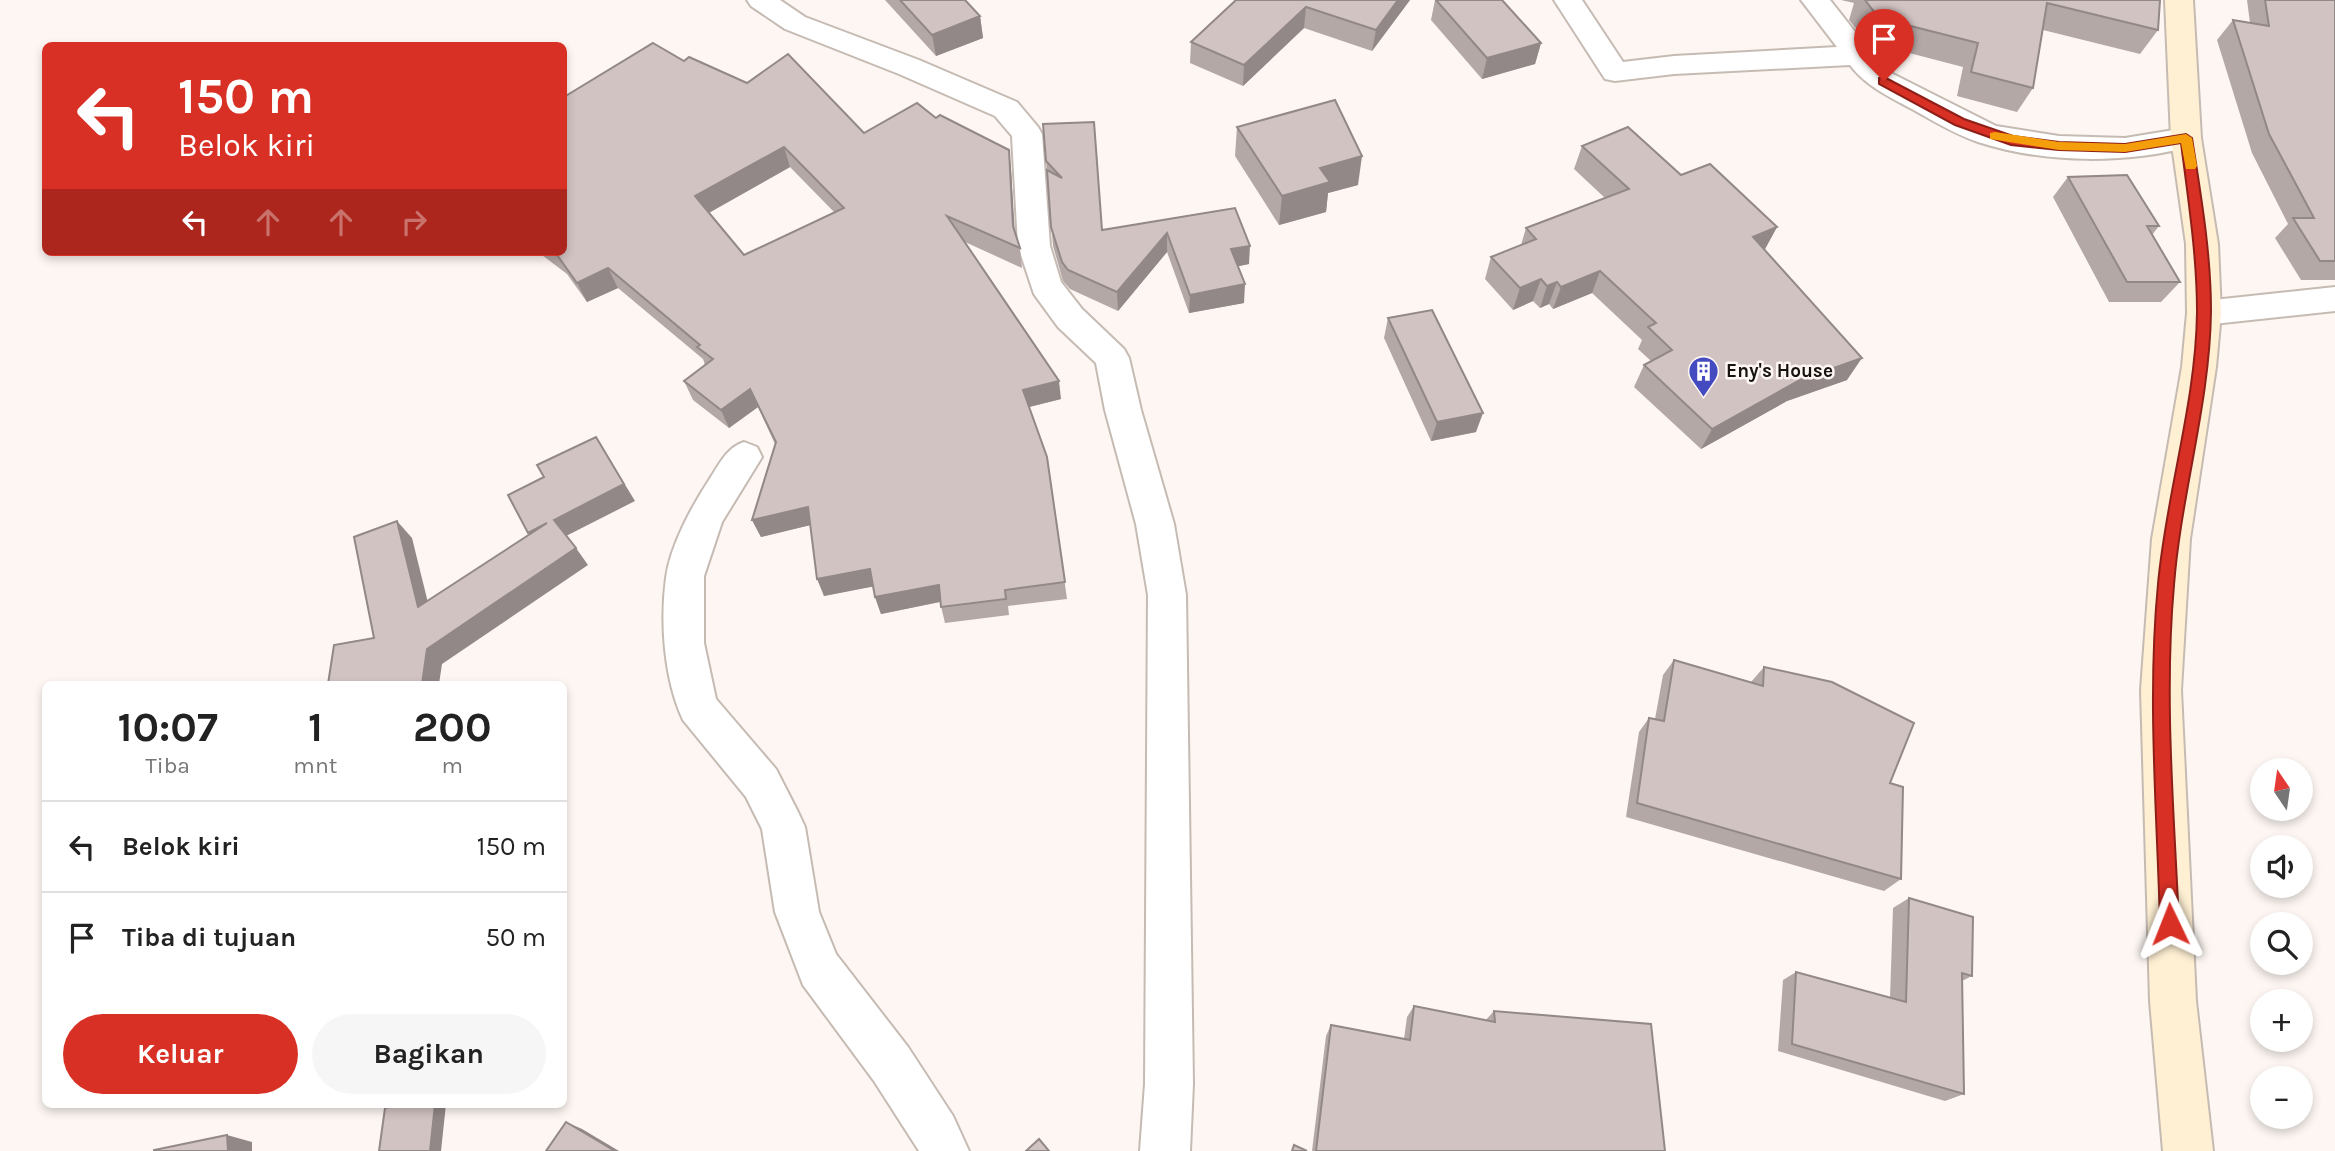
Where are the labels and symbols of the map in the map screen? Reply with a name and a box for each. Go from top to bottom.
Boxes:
pin [1854,9,1914,81]
building icon: Eny's House [1686,354,1720,398]
place label: Eny's House [1726,360,1833,382]
north arrow [2250,758,2314,821]
position arrow [2133,887,2207,961]

